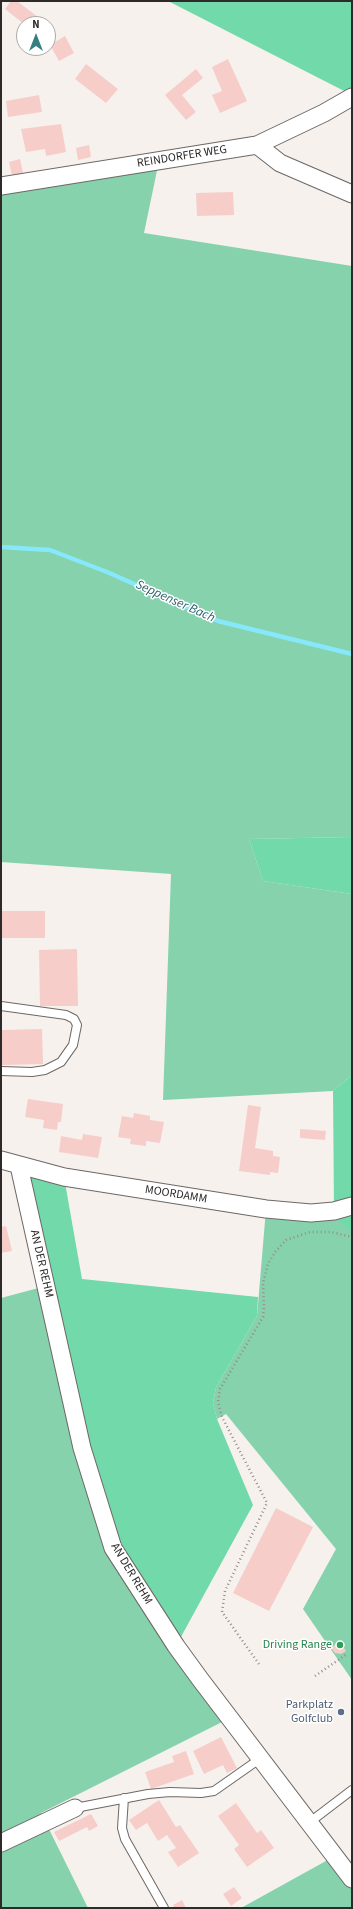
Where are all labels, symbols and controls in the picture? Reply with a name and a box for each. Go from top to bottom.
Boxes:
north arrow [16,16,56,56]
text: N [32,17,40,32]
street label: REINDORFER WEG [136,143,228,171]
water label: Seppenser Bach [133,578,217,626]
street label: MOORDAMM [144,1183,208,1207]
street label: AN DER REHM [26,1229,56,1299]
street label: AN DER REHM [107,1541,155,1607]
place label: Driving Range [263,1638,332,1652]
marker: Driving Range [335,1640,345,1650]
place label: Parkplatz Golfclub [286,1698,333,1726]
marker: Parkplatz Golfclub [336,1707,346,1717]

